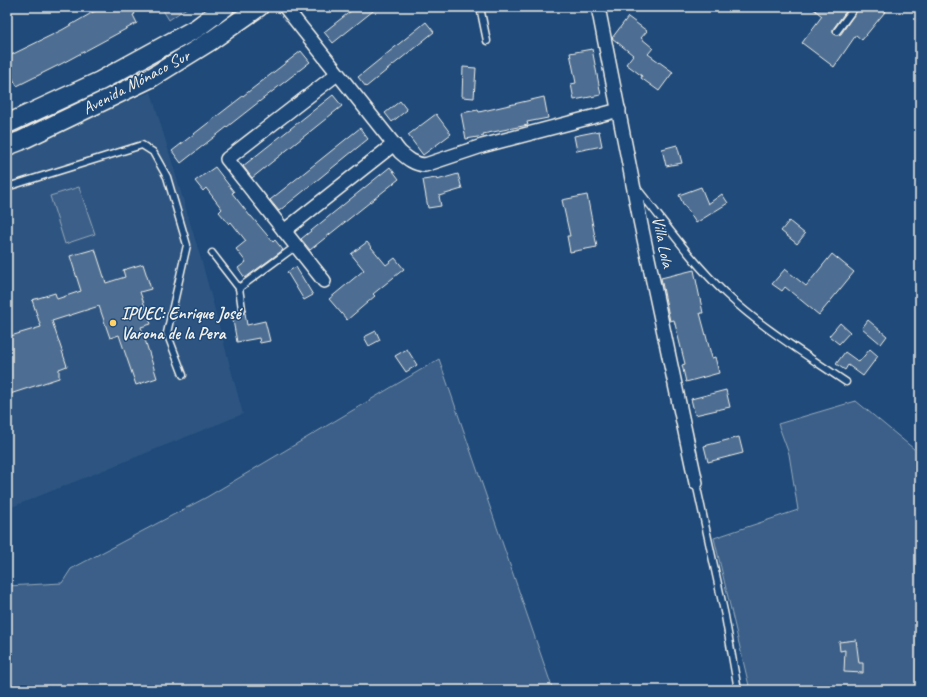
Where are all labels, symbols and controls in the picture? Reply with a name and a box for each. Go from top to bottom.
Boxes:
street label: Avenida Mónaco Sur [79,44,195,119]
street label: Villa Lola [647,215,679,271]
place label: IPUEC: Enrique José Varona de la Pera [121,303,243,344]
marker: IPUEC: Enrique José Varona de la Pera [108,318,118,328]

